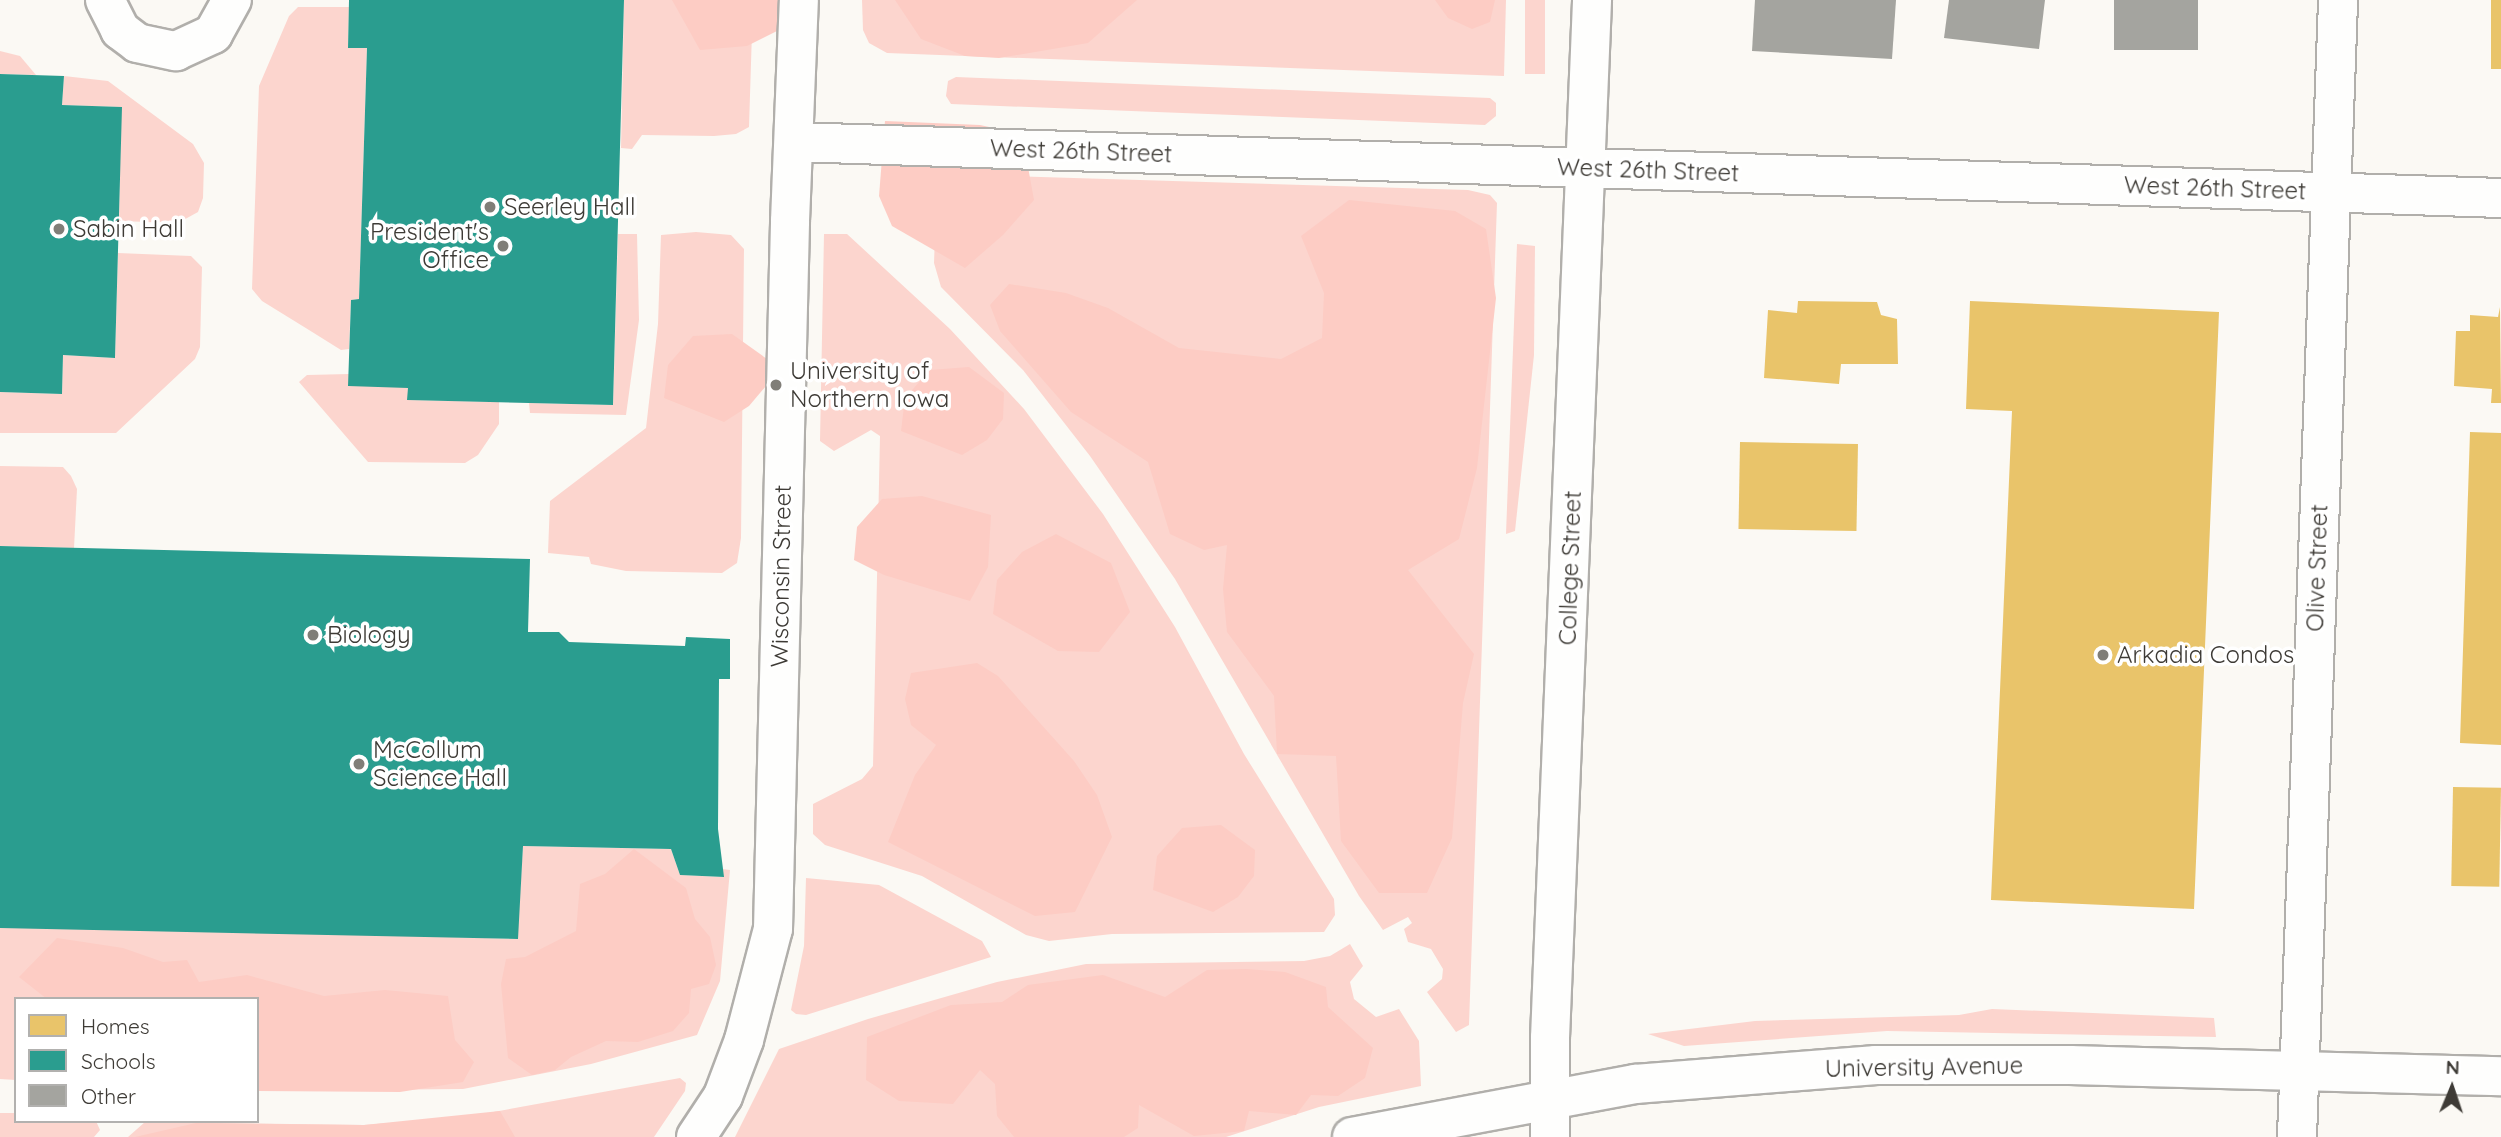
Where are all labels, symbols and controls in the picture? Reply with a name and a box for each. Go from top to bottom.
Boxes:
street label: West 26th Street [989,133,1173,169]
street label: West 26th Street [1556,152,1740,188]
street label: West 26th Street [2123,170,2307,206]
place label: Seerley Hall [504,193,636,221]
marker: Seerley Hall [482,199,498,215]
place label: Sabin Hall [73,215,184,243]
place label: President's Office [370,218,489,274]
marker: Sabin Hall [51,221,67,237]
marker: President's Office [495,238,511,254]
place label: University of Northern Iowa [790,357,949,413]
marker: University of Northern Iowa [768,377,784,393]
street label: Wisconsin Street [765,484,797,668]
street label: College Street [1553,490,1587,646]
street label: Olive Street [2300,504,2334,632]
place label: Biology [327,621,411,649]
marker: Biology [305,627,321,643]
place label: Arkadia Condos [2117,641,2294,669]
marker: Arkadia Condos [2095,647,2111,663]
place label: McCollum Science Hall [373,736,507,792]
marker: McCollum Science Hall [351,756,367,772]
legend [14,997,259,1123]
text: Homes [81,1013,150,1039]
text: Schools [81,1048,156,1074]
street label: University Avenue [1825,1051,2023,1083]
north arrow [2417,1053,2487,1123]
text: N [2445,1055,2460,1079]
text: Other [81,1083,136,1109]

